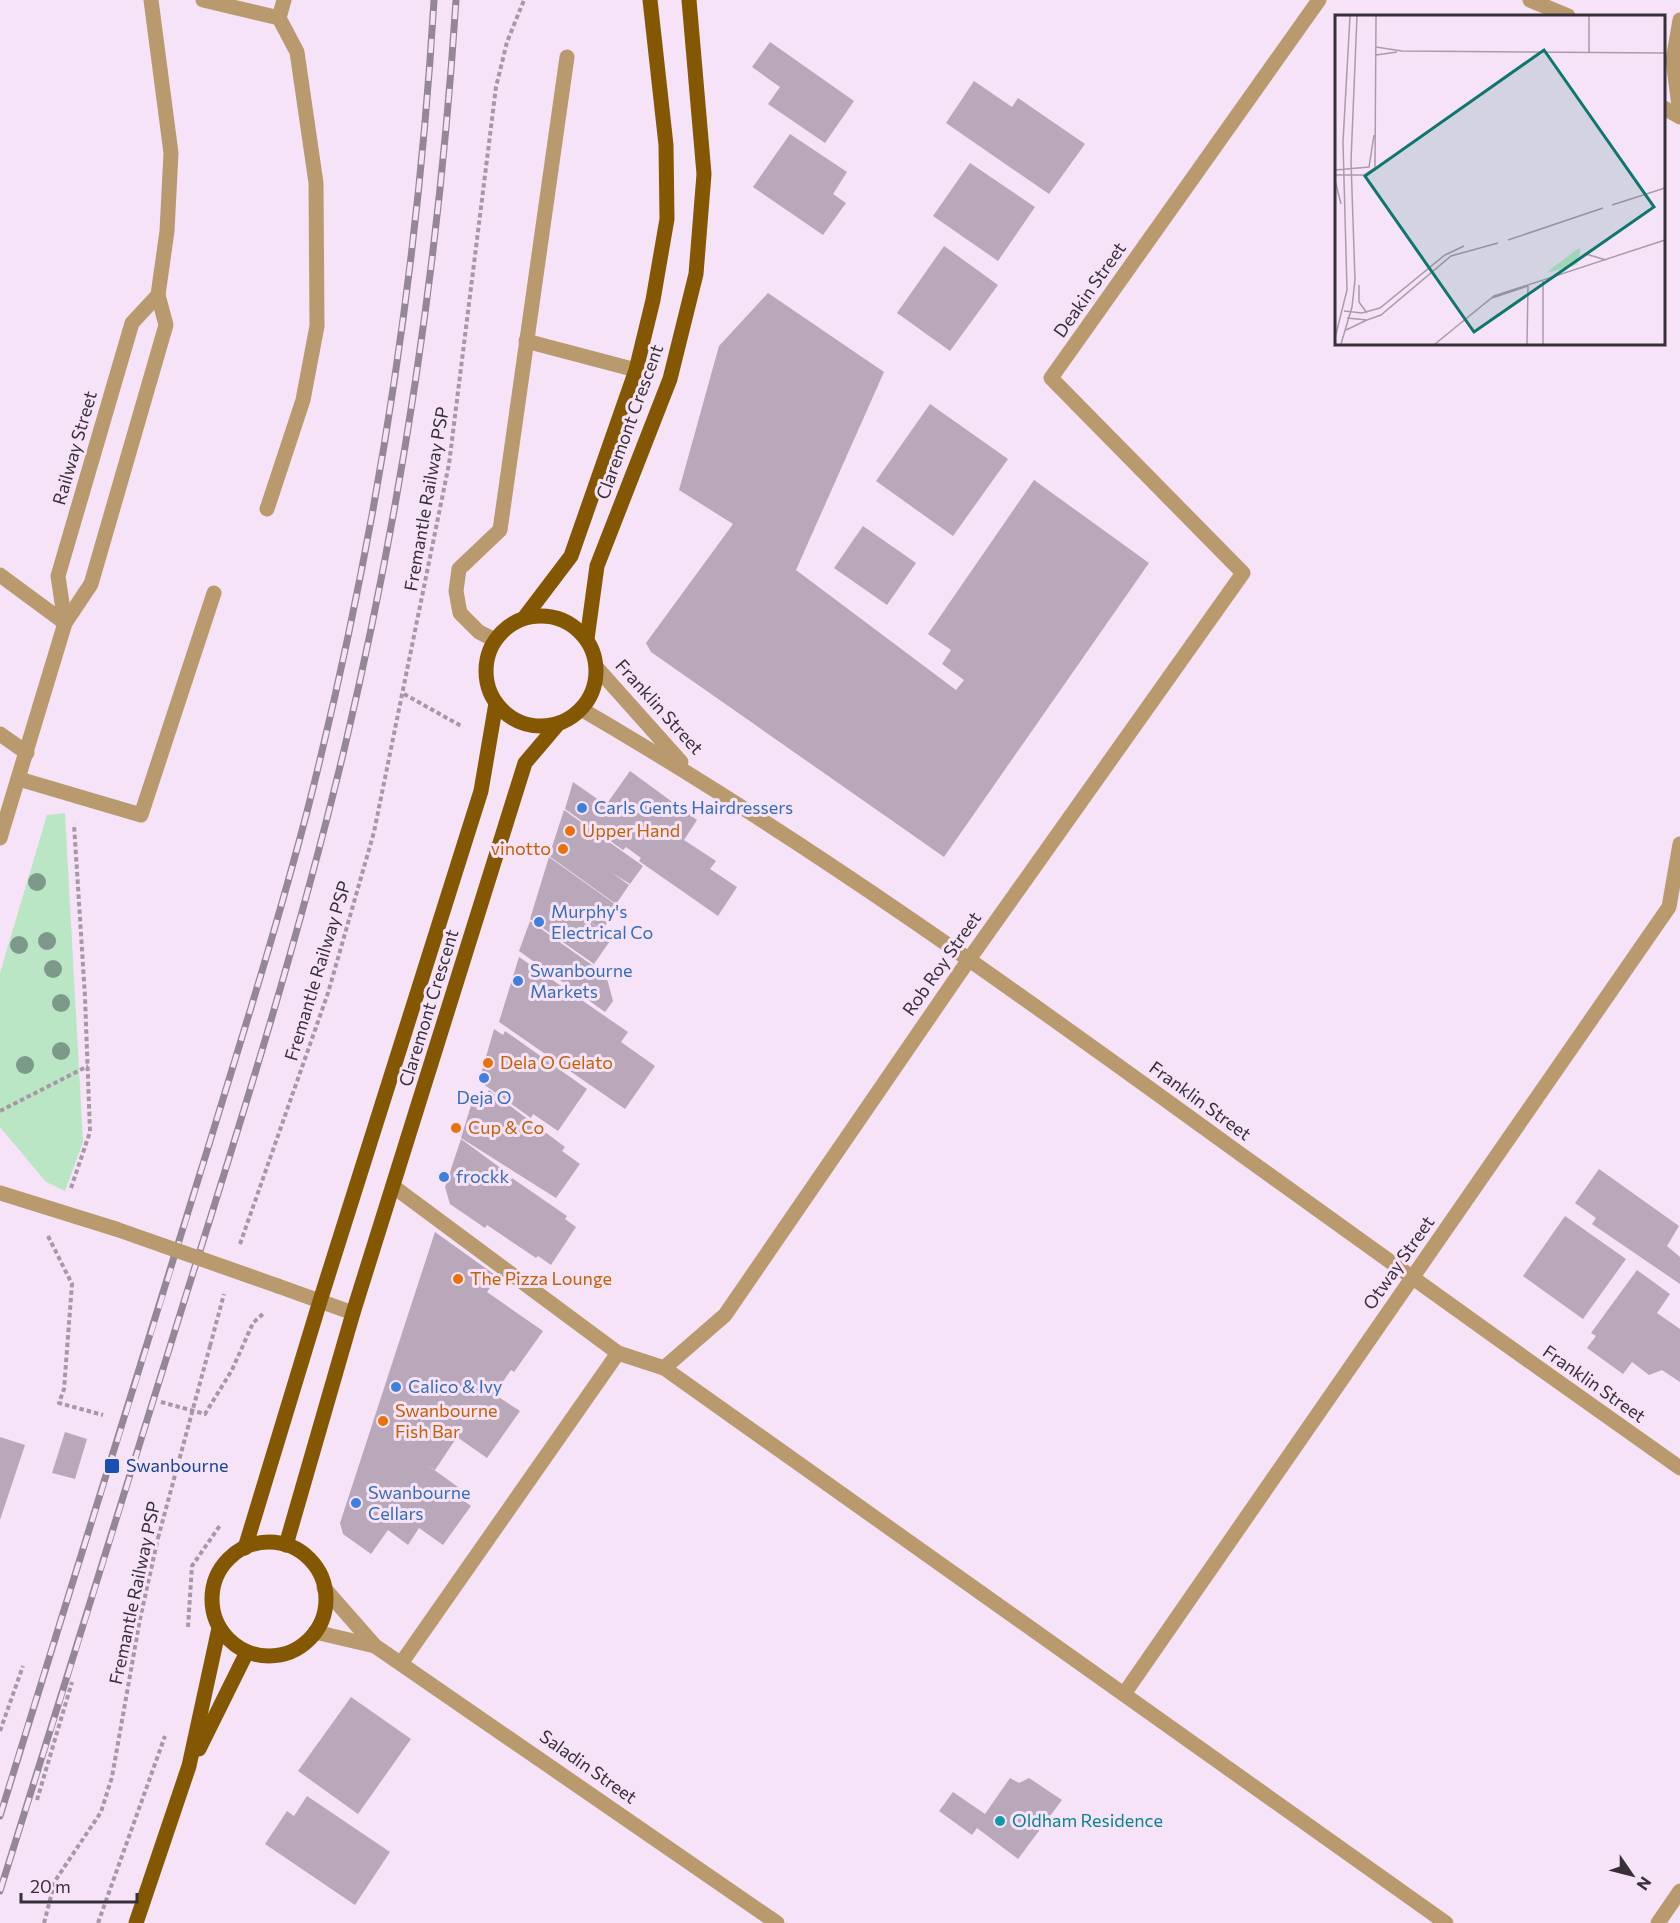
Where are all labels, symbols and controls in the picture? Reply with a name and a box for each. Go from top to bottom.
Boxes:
inset map [1335,15,1665,345]
street label: Deakin Street [1048,238,1130,341]
street label: Claremont Crescent [591,341,667,502]
street label: Railway Street [47,388,101,507]
street label: Fremantle Railway PSP [399,405,453,593]
street label: Franklin Street [611,654,708,758]
place label: Carls Gents Hairdressers [594,796,793,818]
marker: Carls Gents Hairdressers [575,801,589,815]
place label: Upper Hand [582,819,680,841]
marker: Upper Hand [563,824,577,838]
place label: vinotto [491,837,551,859]
marker: vinotto [556,842,570,856]
street label: Fremantle Railway PSP [279,878,355,1063]
place label: Murphy's Electrical Co [551,900,653,943]
street label: Rob Roy Street [897,907,985,1020]
marker: Murphy's Electrical Co [532,915,546,929]
street label: Claremont Crescent [394,926,462,1089]
place label: Swanbourne Markets [530,959,633,1002]
marker: Swanbourne Markets [511,974,525,988]
place label: Dela O Gelato [500,1051,613,1073]
marker: Dela O Gelato [481,1056,495,1070]
street label: Franklin Street [1145,1056,1256,1144]
marker: Deja O [477,1071,491,1085]
place label: Deja O [457,1086,511,1108]
place label: Cup & Co [468,1116,544,1138]
marker: Cup & Co [449,1121,463,1135]
place label: frockk [456,1165,509,1187]
marker: frockk [437,1170,451,1184]
street label: Otway Street [1358,1211,1439,1313]
place label: The Pizza Lounge [470,1267,612,1289]
marker: The Pizza Lounge [451,1272,465,1286]
street label: Franklin Street [1539,1340,1650,1427]
place label: Calico & Ivy [408,1375,502,1397]
marker: Calico & Ivy [389,1380,403,1394]
place label: Swanbourne Fish Bar [395,1399,498,1442]
marker: Swanbourne Fish Bar [376,1414,390,1428]
place label: Swanbourne [126,1454,229,1476]
marker: Swanbourne [103,1457,121,1475]
place label: Swanbourne Cellars [368,1481,471,1524]
marker: Swanbourne Cellars [349,1496,363,1510]
street label: Fremantle Railway PSP [104,1499,164,1686]
street label: Saladin Street [536,1725,641,1808]
place label: Oldham Residence [1012,1809,1163,1831]
marker: Oldham Residence [993,1814,1007,1828]
north arrow [1602,1845,1662,1905]
scale bar [21,1866,136,1904]
text: N [1633,1874,1656,1894]
text: 20 m [30,1875,71,1897]

